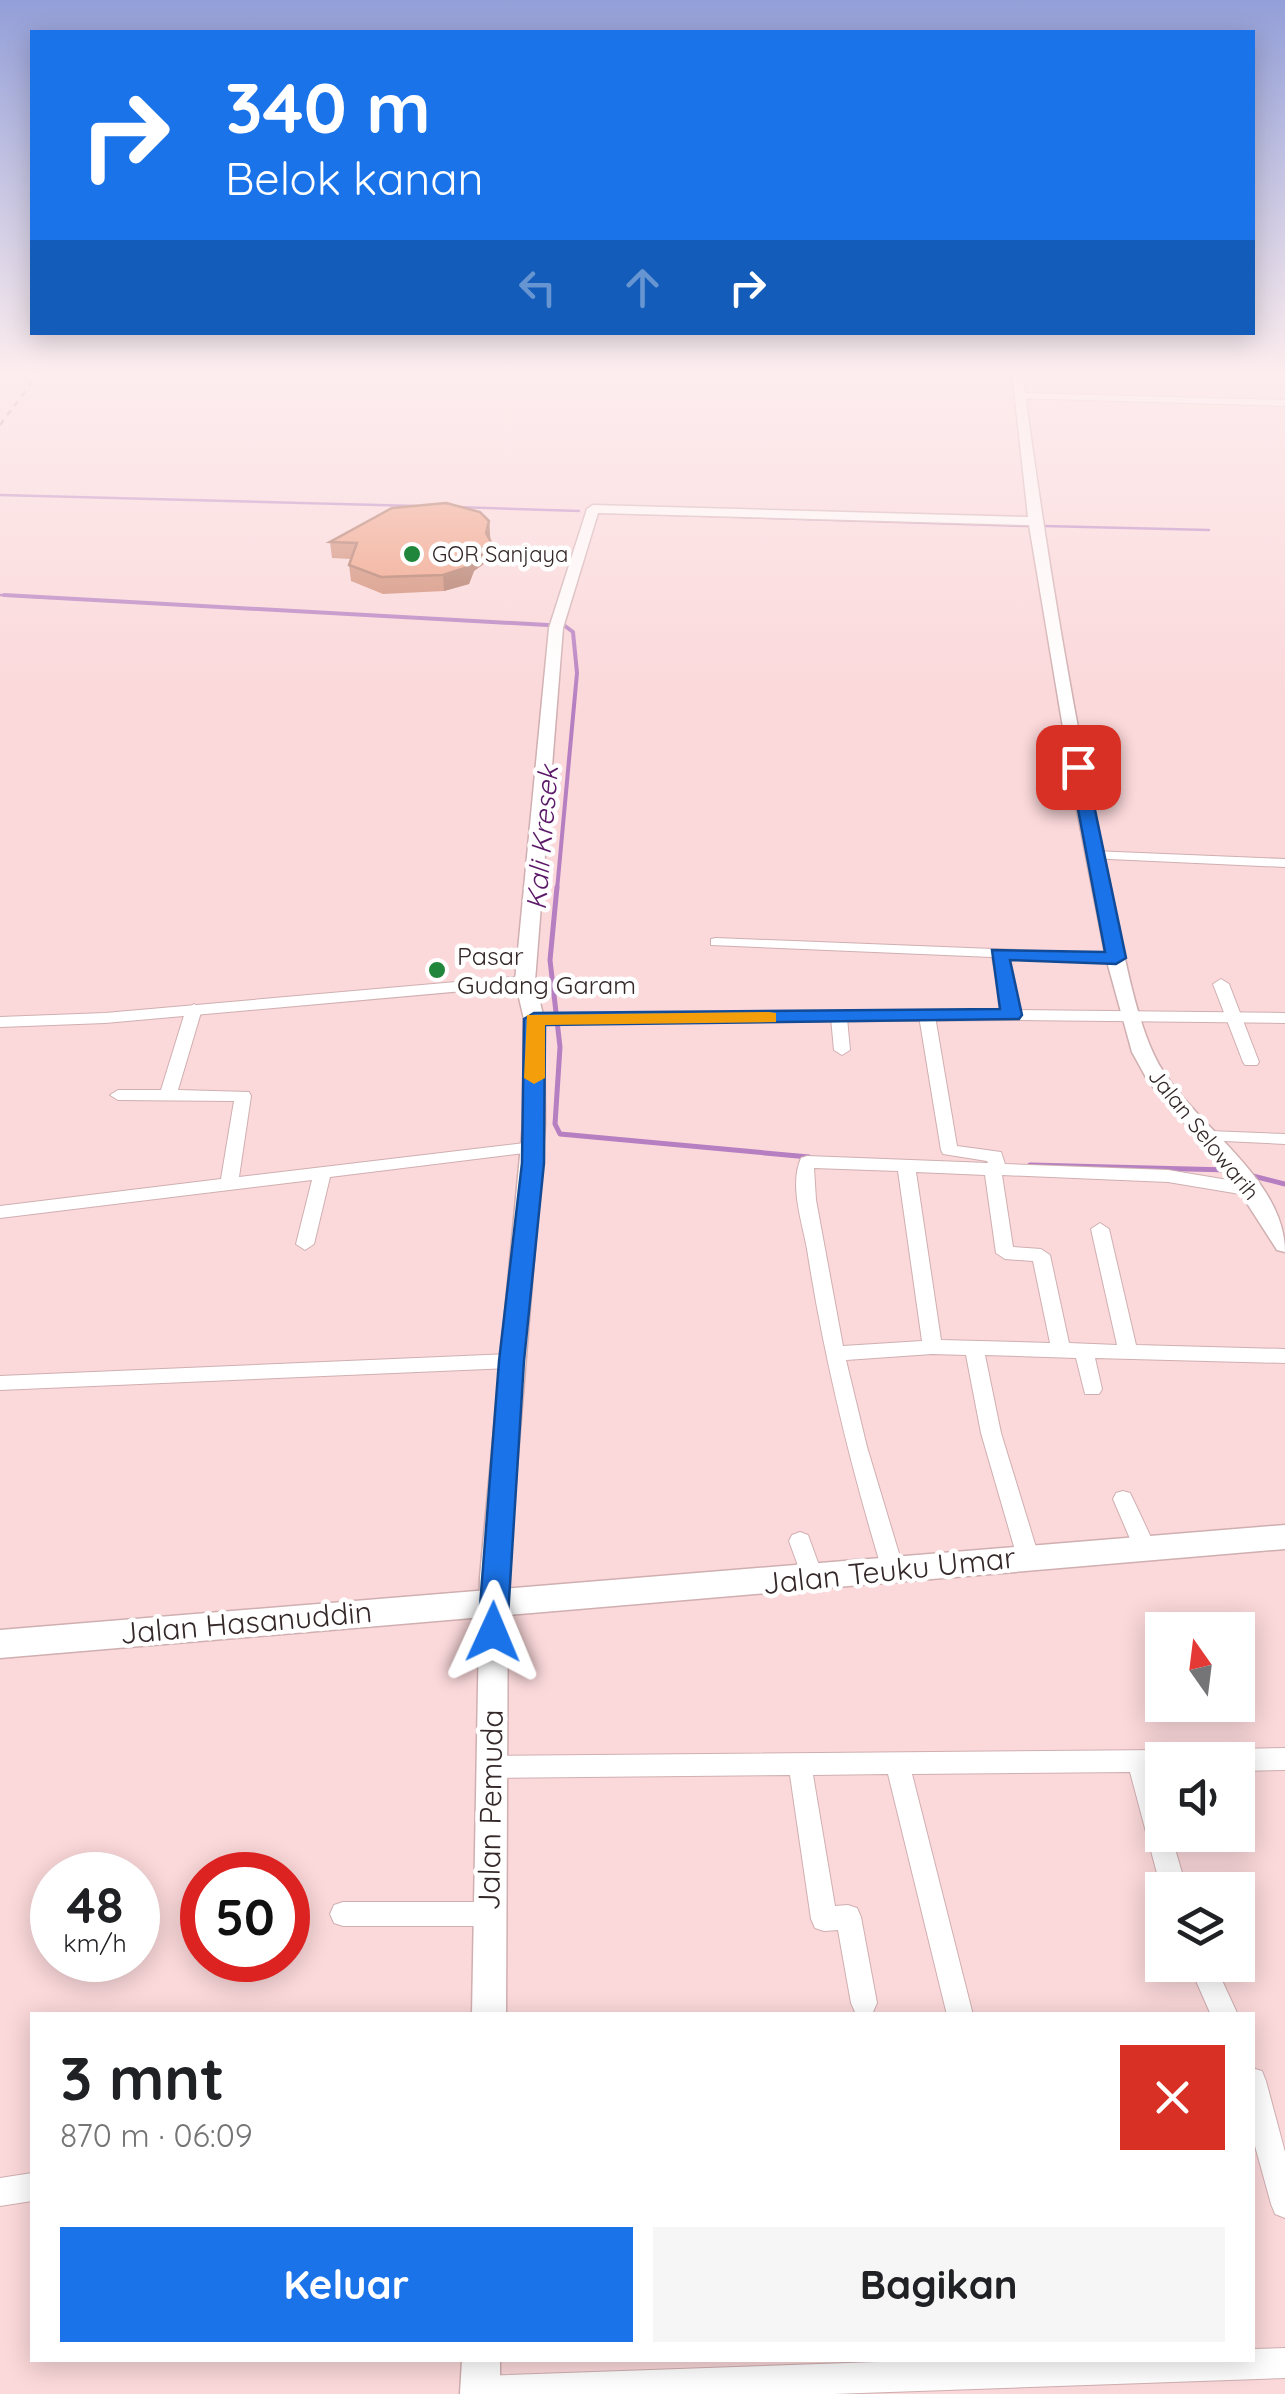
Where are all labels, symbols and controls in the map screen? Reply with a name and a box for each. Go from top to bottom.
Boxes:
text: 340 m [225,63,431,151]
icon: right [60,70,190,200]
text: Belok kanan [225,150,484,206]
icon: left [510,260,565,315]
icon: ahead [615,260,670,315]
icon: right [720,260,775,315]
place label: GOR Sanjaya [432,540,568,568]
marker: GOR Sanjaya [401,543,423,565]
pin [1036,725,1121,810]
icon: arrive [1051,740,1106,795]
water label: Kali Kresek [518,761,565,911]
place label: Pasar Gudang Garam [457,940,636,1000]
marker: Pasar Gudang Garam [426,959,448,981]
street label: Jalan Selowarih [1142,1062,1266,1206]
street label: Jalan Teuku Umar [761,1538,1018,1602]
position arrow [441,1580,545,1684]
street label: Jalan Hasanuddin [118,1592,373,1652]
north arrow [1145,1612,1255,1722]
map controls [1145,1612,1255,1982]
street label: Jalan Pemuda [469,1709,511,1911]
button: sound [1145,1742,1255,1852]
speed limit sign: 50 [180,1852,310,1982]
button: layers [1145,1872,1255,1982]
text: 48 [67,1873,123,1936]
text: km/h [63,1927,127,1958]
text: 3 mnt [60,2040,225,2115]
button: close [1120,2045,1225,2150]
text: 870 m · 06:09 [60,2115,253,2155]
button: Keluar [60,2227,633,2342]
button: Bagikan [653,2227,1225,2342]

